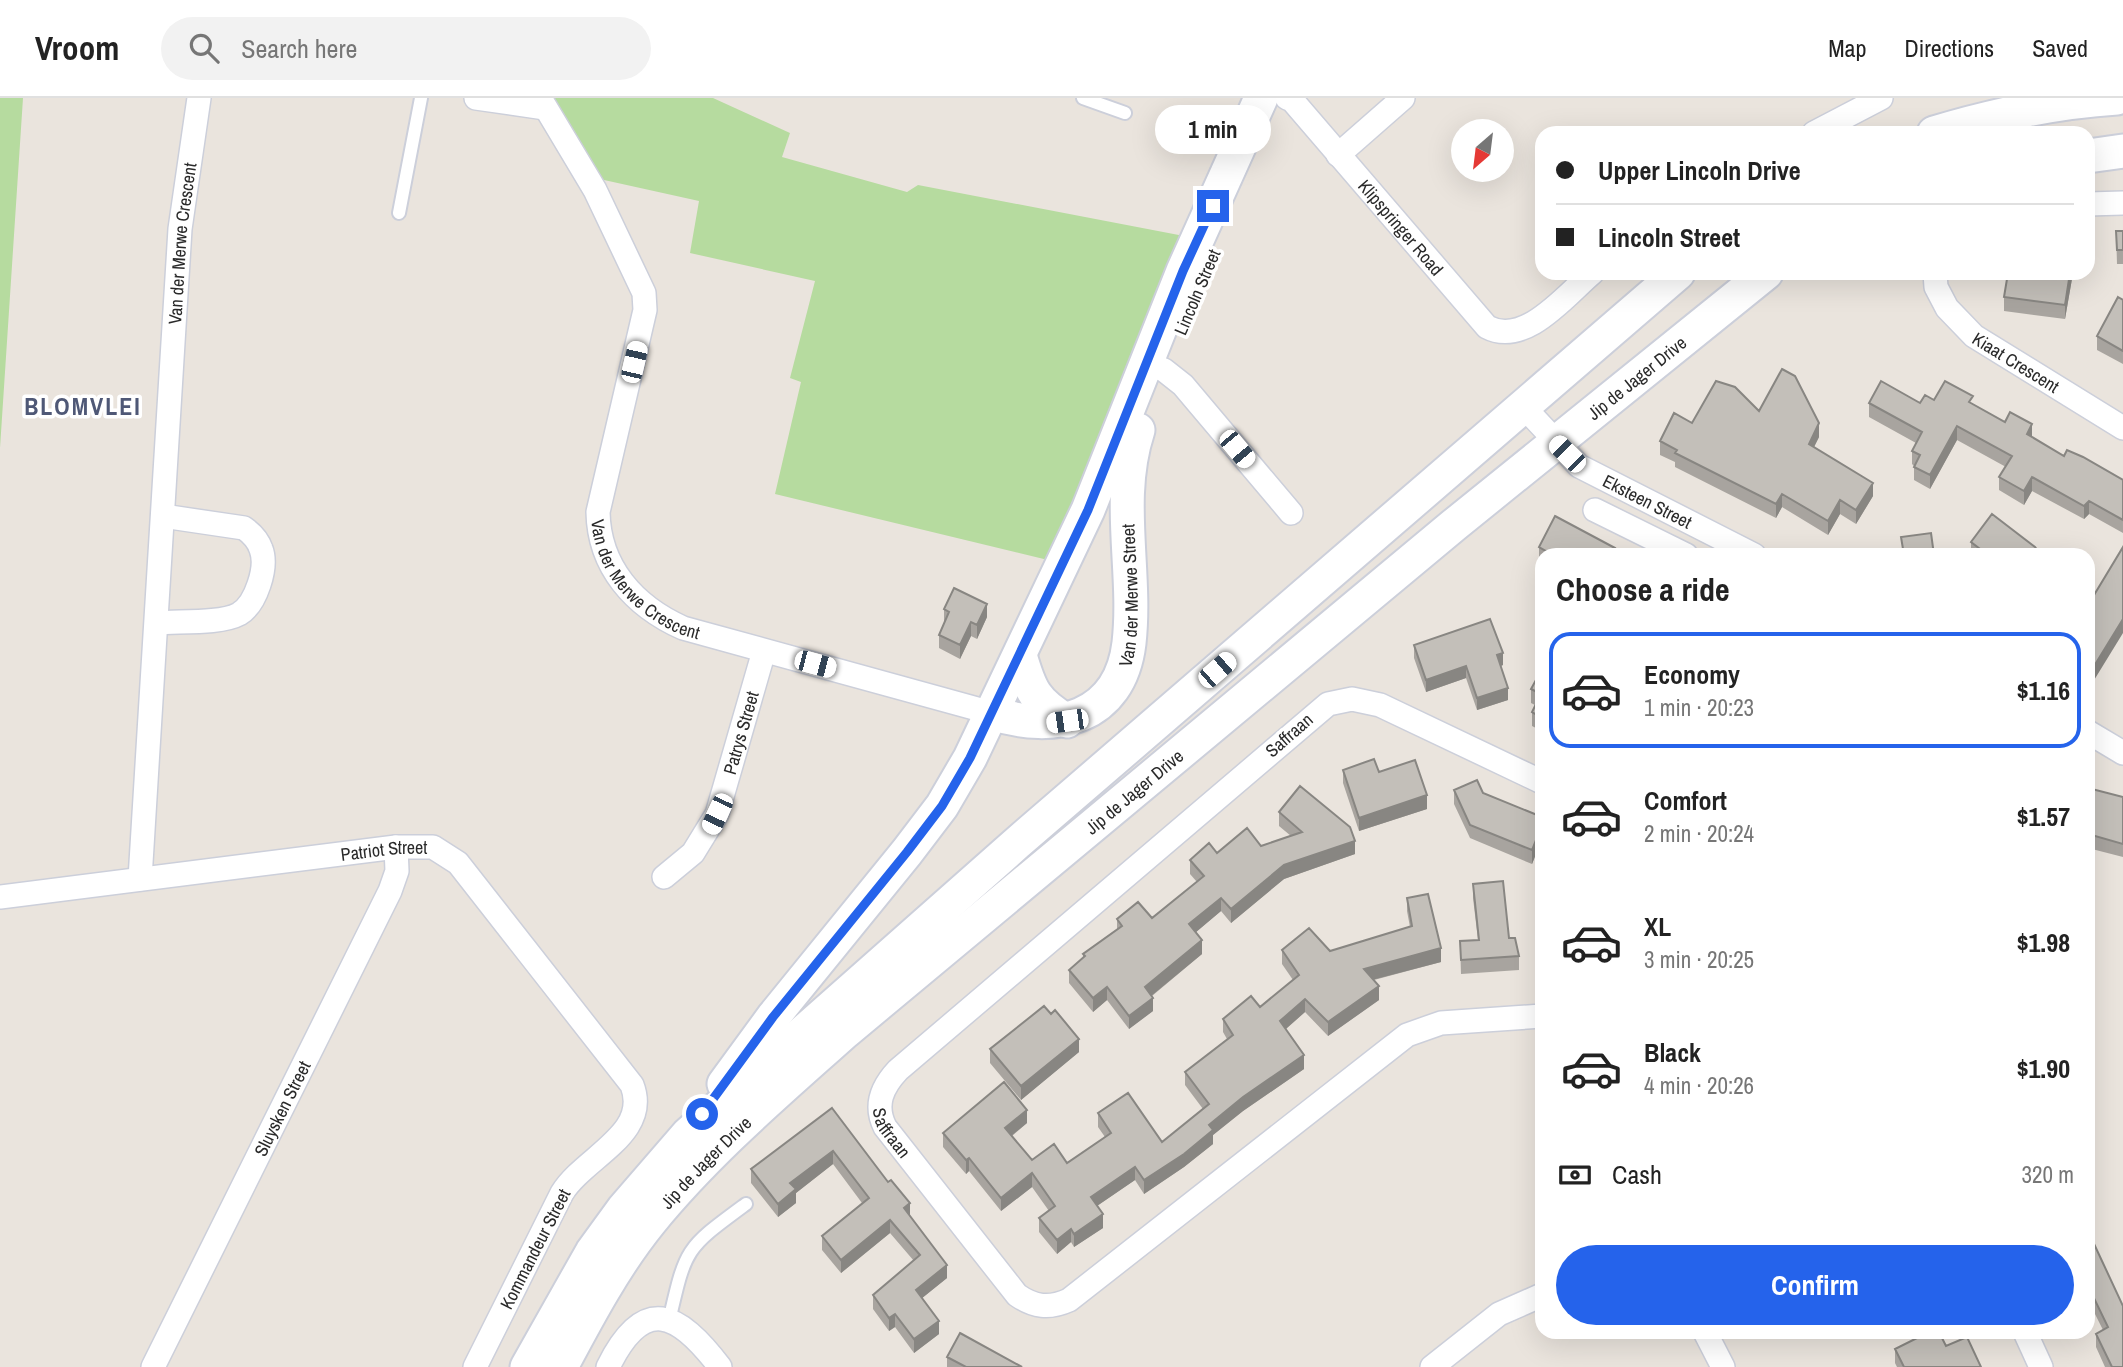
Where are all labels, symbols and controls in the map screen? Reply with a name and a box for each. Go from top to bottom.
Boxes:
search box [161,17,651,80]
text: Vroom [35,26,119,70]
icon: search [185,29,223,67]
text: Search here [241,31,357,66]
text: Map [1828,32,1866,64]
text: Directions [1904,32,1994,64]
text: Saved [2032,32,2088,64]
callout: 1 min [1155,105,1271,154]
text: 1 min [1188,114,1238,145]
north arrow [1451,119,1514,182]
map controls [1451,119,1514,182]
text: Upper Lincoln Drive [1598,153,1801,188]
street label: Van der Merwe Crescent [162,161,202,325]
street label: Klipspringer Road [1353,174,1450,280]
route end [1197,190,1229,222]
text: Lincoln Street [1598,220,1740,255]
street label: Lincoln Street [1168,245,1226,339]
street label: Kiaat Crescent [1968,326,2064,398]
street label: Jip de Jager Drive [1582,330,1691,425]
car [620,339,649,385]
district label: BLOMVLEI [24,390,142,422]
car [1216,426,1259,472]
car [1545,432,1590,476]
street label: Eksteen Street [1599,468,1696,534]
street label: Van der Merwe Crescent [586,518,703,645]
street label: Van der Merwe Street [1112,524,1143,669]
text: Choose a ride [1556,568,1730,611]
car [792,648,839,680]
car [1195,648,1240,692]
text: Economy [1644,657,1740,692]
icon: car [1560,659,1623,722]
text: $1.16 [2017,673,2070,708]
street label: Patrys Street [717,688,764,777]
text: 1 min · 20:23 [1644,692,1754,723]
street label: Saffraan [1260,707,1318,763]
car [1045,708,1090,734]
street label: Jip de Jager Drive [1080,743,1188,840]
text: Comfort [1644,783,1727,818]
icon: car [1560,785,1623,848]
car [699,791,736,837]
text: $1.57 [2017,799,2070,834]
text: 2 min · 20:24 [1644,818,1754,849]
street label: Patriot Street [339,834,427,866]
text: XL [1644,909,1671,944]
icon: car [1560,911,1623,974]
text: $1.98 [2017,925,2070,960]
text: 3 min · 20:25 [1644,944,1754,975]
text: Black [1644,1035,1701,1070]
icon: car [1560,1037,1623,1100]
text: $1.90 [2017,1051,2070,1086]
street label: Sluysken Street [248,1056,316,1160]
text: 4 min · 20:26 [1644,1070,1754,1101]
route start [686,1098,718,1130]
street label: Saffraan [867,1106,917,1163]
street label: Jip de Jager Drive [654,1110,756,1214]
icon: cash [1556,1156,1594,1194]
text: Cash [1612,1157,1662,1192]
text: 320 m [2022,1159,2074,1190]
street label: Kommandeur Street [494,1184,576,1314]
button: Confirm [1556,1245,2074,1325]

